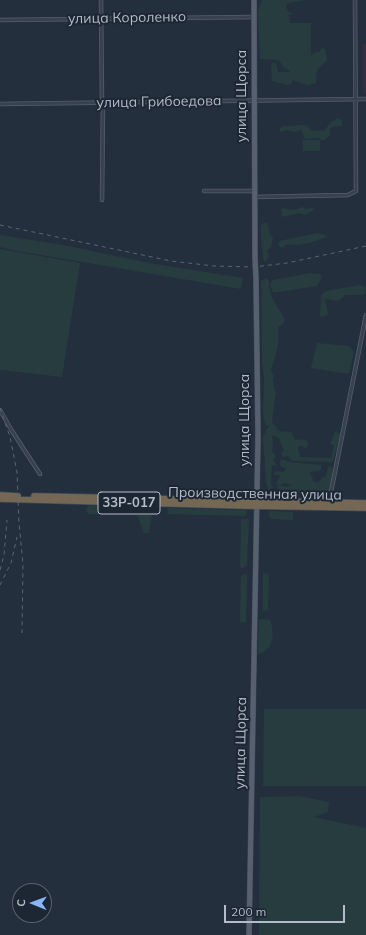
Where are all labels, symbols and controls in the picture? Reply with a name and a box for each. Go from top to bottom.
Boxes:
street label: улица Короленко [68,9,186,27]
street label: улица Щорса [234,50,250,142]
street label: улица Грибоедова [96,93,222,111]
street label: улица Щорса [237,374,253,466]
street label: Производственная улица [168,484,342,504]
road number: 33Р-017 [98,492,160,514]
street label: улица Щорса [232,697,250,789]
north arrow [12,883,52,923]
scale bar [226,897,347,923]
text: С [14,899,28,907]
text: 200 m [231,904,266,919]

